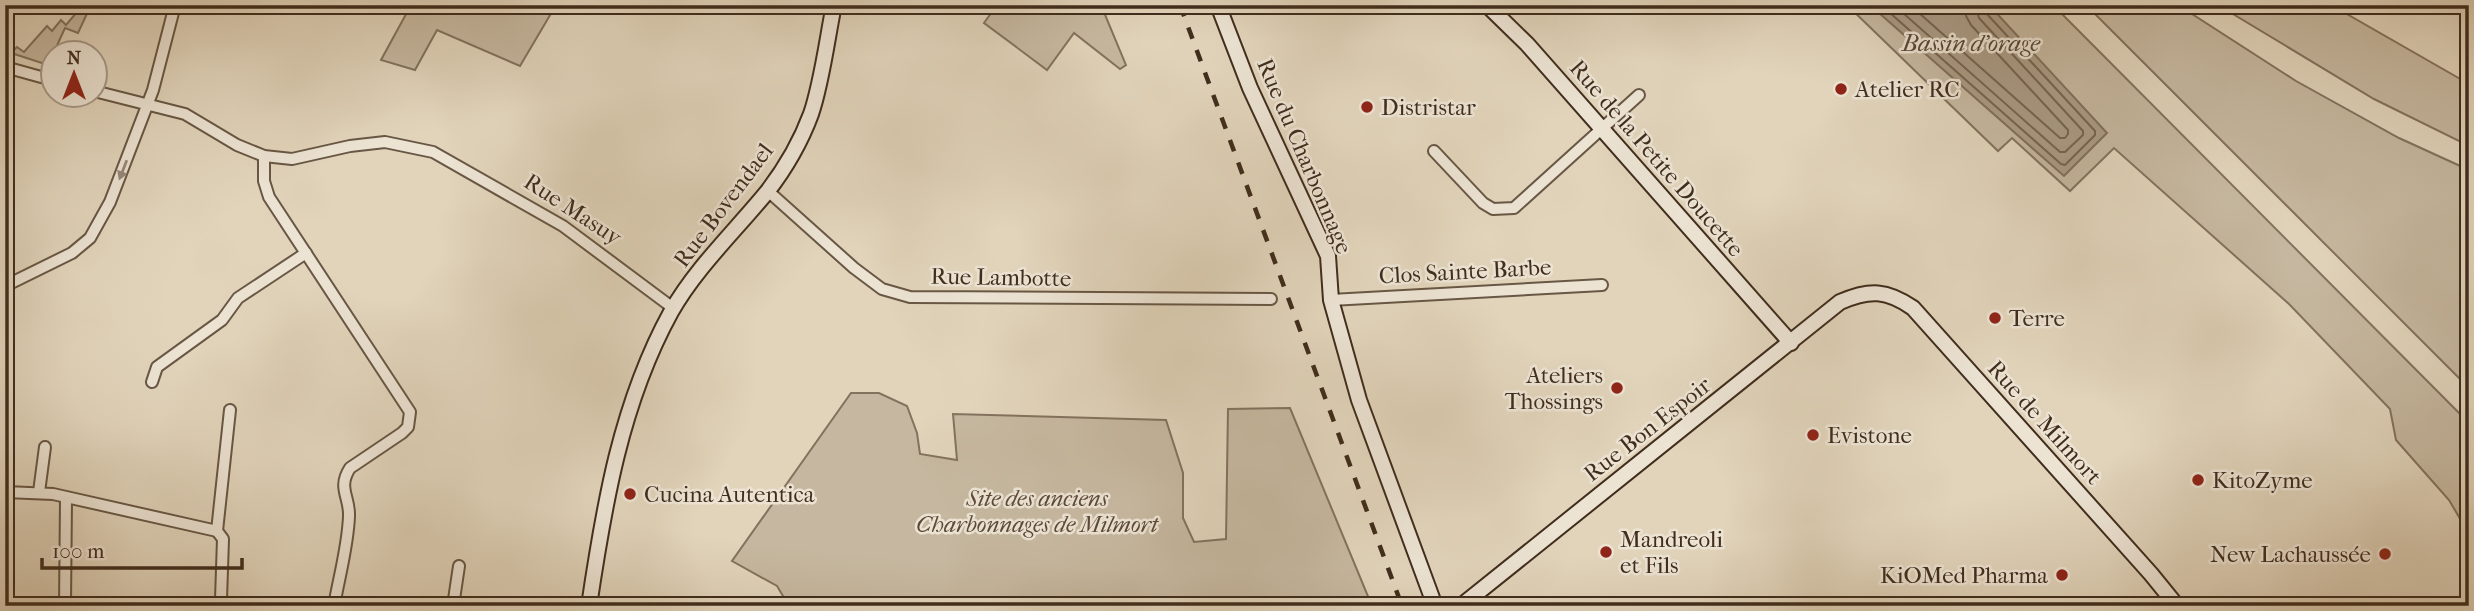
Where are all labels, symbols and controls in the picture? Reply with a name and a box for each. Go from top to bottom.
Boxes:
water label: Bassin d'orage [1900,29,2041,57]
north arrow [38,38,108,108]
text: N [67,47,82,69]
street label: Rue du Charbonnage [1251,55,1358,258]
street label: Rue de la Petite Doucette [1564,55,1749,262]
place label: Atelier RC [1854,76,1960,103]
marker: Atelier RC [1833,81,1849,97]
place label: Distristar [1381,94,1476,121]
marker: Distristar [1359,99,1375,115]
street label: Rue Bovendael [668,137,779,273]
one-way arrow [117,159,128,180]
street label: Rue Masuy [519,168,627,251]
street label: Clos Sainte Barbe [1378,254,1552,289]
street label: Rue Lambotte [930,263,1071,292]
place label: Terre [2009,305,2065,332]
marker: Terre [1987,310,2003,326]
street label: Rue de Milmort [1982,355,2107,490]
place label: Ateliers Thossings [1505,362,1603,415]
street label: Rue Bon Espoir [1579,371,1716,487]
marker: Ateliers Thossings [1609,380,1625,396]
place label: Evistone [1827,422,1912,449]
marker: Evistone [1805,427,1821,443]
place label: KitoZyme [2212,467,2313,494]
marker: KitoZyme [2190,472,2206,488]
place label: Cucina Autentica [644,481,815,508]
park label: Site des anciens Charbonnages de Milmort [916,485,1160,538]
marker: Cucina Autentica [622,486,638,502]
place label: Mandreoli et Fils [1620,526,1723,579]
scale bar [42,527,242,571]
text: 100 m [52,539,105,563]
place label: New Lachaussée [2210,541,2371,568]
marker: Mandreoli et Fils [1598,544,1614,560]
marker: New Lachaussée [2377,546,2393,562]
place label: KiOMed Pharma [1880,562,2048,589]
marker: KiOMed Pharma [2054,567,2070,583]

